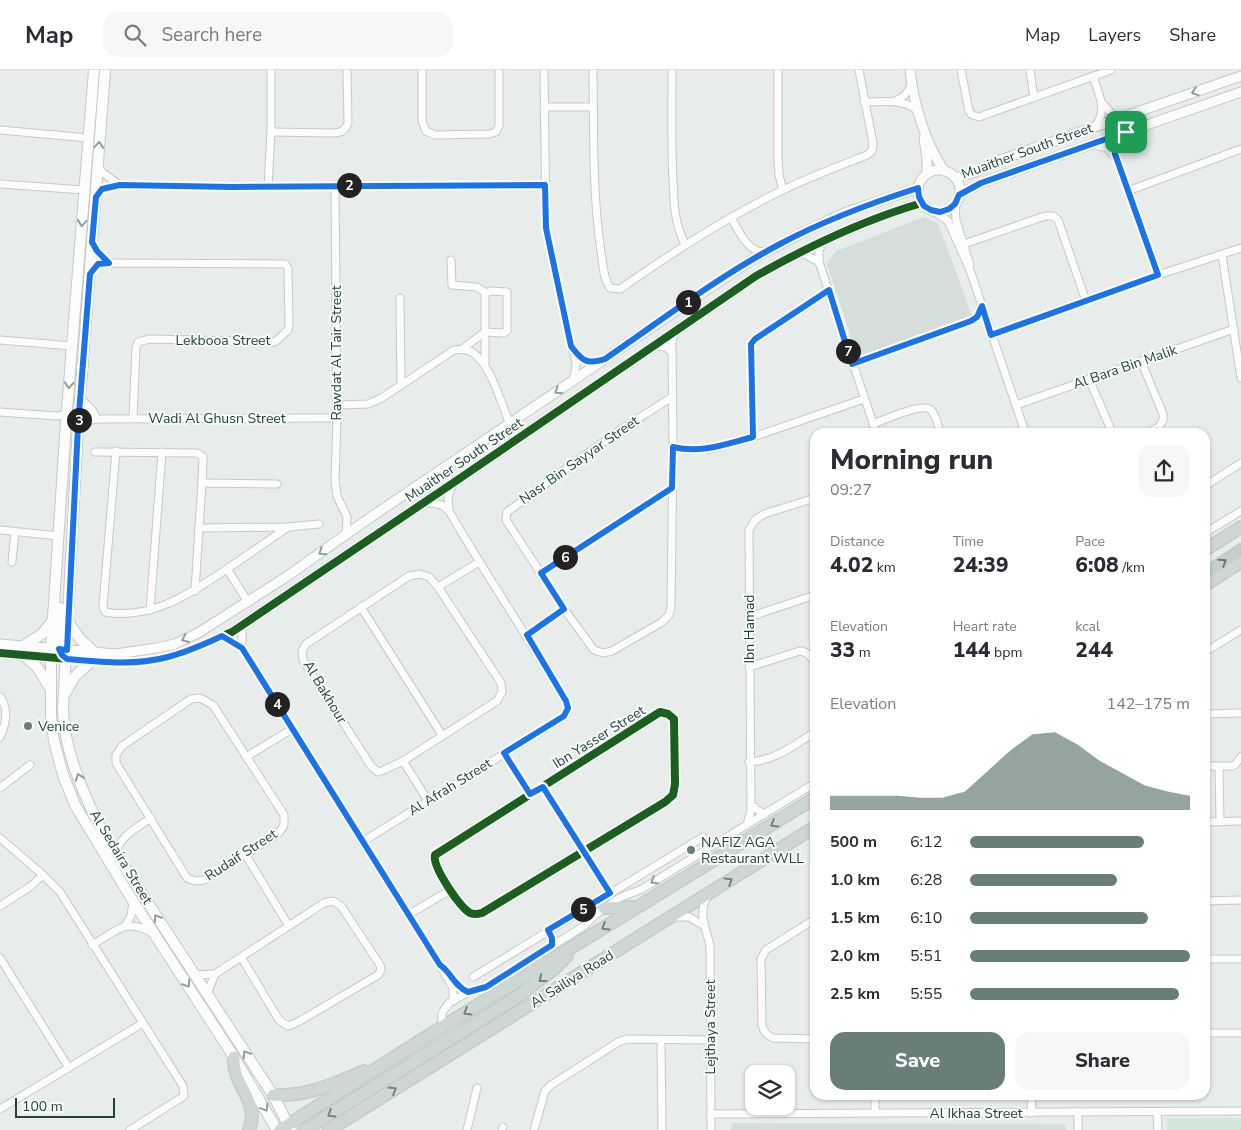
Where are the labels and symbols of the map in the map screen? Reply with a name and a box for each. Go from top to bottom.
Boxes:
one-way arrow [1191,86,1200,96]
pin [1105,111,1147,153]
street label: Muaither South Street [959,118,1095,184]
one-way arrow [94,141,105,149]
pin: 2 [336,172,362,198]
one-way arrow [76,220,87,228]
street label: Rawdat Al Tair Street [327,285,346,421]
pin: 1 [676,290,700,314]
street label: Lekbooa Street [176,331,271,350]
pin: 7 [836,338,860,364]
street label: Al Bara Bin Malik [1070,340,1180,394]
one-way arrow [64,382,75,390]
one-way arrow [554,385,563,394]
pin: 3 [66,408,92,432]
street label: Wadi Al Ghusn Street [148,409,286,428]
street label: Nasr Bin Sayyar Street [515,411,643,509]
street label: Muaither South Street [401,413,527,507]
pin: 6 [552,544,578,570]
one-way arrow [318,546,328,555]
one-way arrow [1217,559,1227,568]
street label: Ibn Hamad [740,595,759,663]
one-way arrow [182,633,191,643]
street label: Al Bakhour [299,657,351,727]
pin: 4 [264,692,290,716]
street label: Ibn Yasser Street [549,701,649,773]
place label: Venice [37,717,79,736]
marker: Venice [22,720,34,732]
street label: Al Afrah Street [405,754,495,820]
one-way arrow [75,773,85,782]
street label: Al Sedaira Street [85,806,157,908]
one-way arrow [770,818,779,827]
street label: Rudaif Street [201,825,281,885]
place label: NAFIZ AGA Restaurant WLL [701,833,804,868]
marker: NAFIZ AGA Restaurant WLL [685,844,697,856]
one-way arrow [650,875,659,885]
one-way arrow [723,878,732,887]
pin: 5 [570,896,596,922]
one-way arrow [154,915,164,924]
one-way arrow [601,920,610,930]
street label: Al Sailiya Road [527,946,617,1012]
one-way arrow [538,973,548,982]
one-way arrow [180,979,190,988]
street label: Lejthaya Street [701,980,720,1074]
one-way arrow [463,1006,472,1016]
one-way arrow [243,1051,253,1060]
one-way arrow [388,1087,397,1096]
scale bar [15,1095,115,1118]
one-way arrow [259,1103,269,1112]
street label: Al Ikhaa Street [929,1104,1023,1123]
one-way arrow [328,1107,337,1117]

